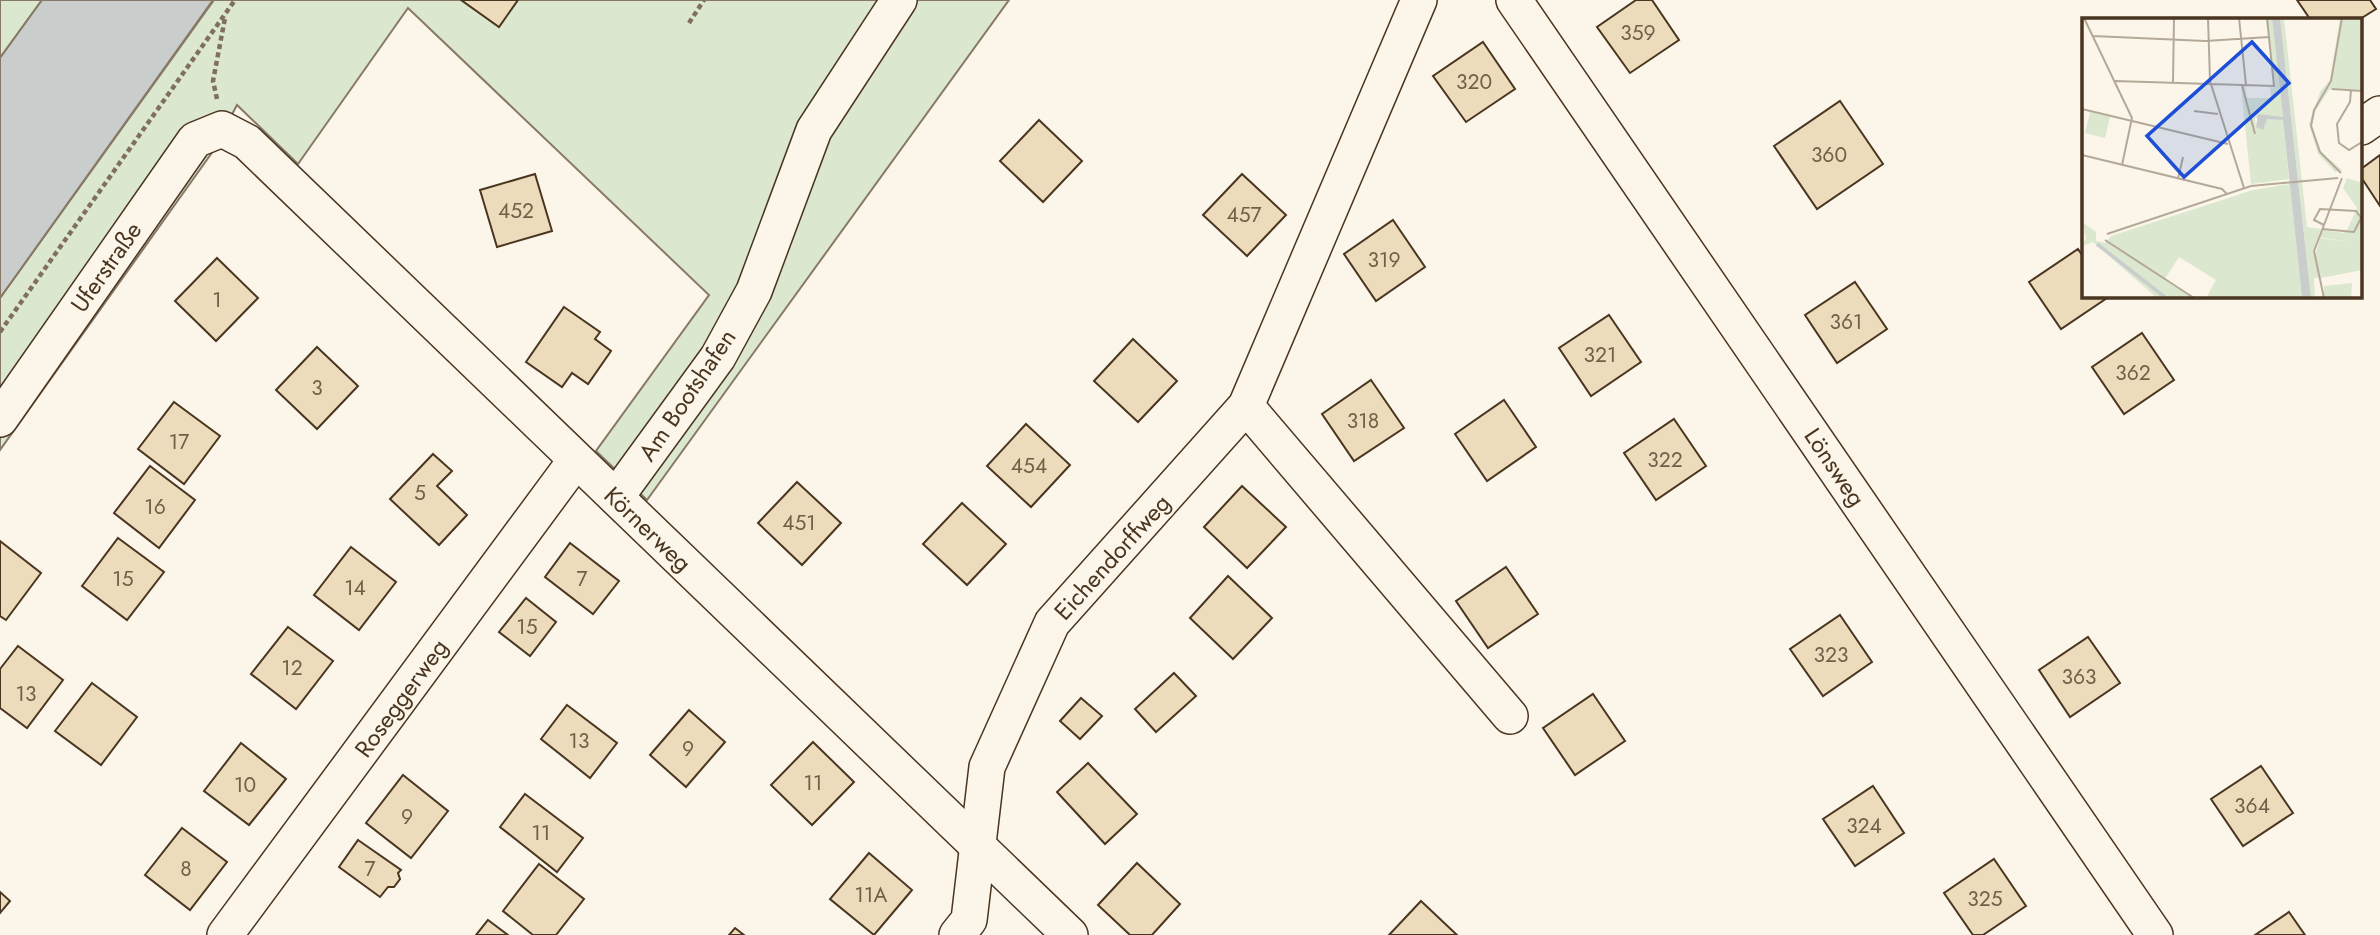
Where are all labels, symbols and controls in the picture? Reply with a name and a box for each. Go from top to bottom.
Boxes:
house number: 359 [1620,18,1656,48]
inset map [2082,18,2362,298]
house number: 320 [1456,67,1492,97]
house number: 360 [1811,140,1847,170]
house number: 452 [498,196,534,226]
house number: 457 [1226,200,1262,230]
street label: Uferstraße [62,215,150,319]
house number: 319 [1367,245,1401,275]
house number: 1 [212,285,222,315]
house number: 361 [1829,307,1863,337]
street label: Am Bootshafen [630,322,744,468]
house number: 321 [1584,340,1616,370]
house number: 362 [2115,358,2151,388]
house number: 3 [311,373,323,403]
house number: 318 [1347,406,1379,436]
street label: Lönsweg [1796,421,1874,513]
house number: 17 [169,427,189,457]
house number: 322 [1647,445,1683,475]
house number: 454 [1011,451,1047,481]
house number: 5 [414,478,426,508]
street label: Körnerweg [596,478,700,580]
street label: Eichendorffweg [1046,486,1178,628]
house number: 16 [144,492,166,522]
house number: 451 [782,508,816,538]
house number: 15 [112,564,134,594]
house number: 7 [576,564,588,594]
house number: 14 [344,573,366,603]
house number: 15 [516,612,538,642]
street label: Roseggerweg [346,631,456,765]
house number: 323 [1814,640,1848,670]
house number: 12 [281,653,303,683]
house number: 363 [2061,662,2097,692]
house number: 13 [16,679,36,709]
house number: 13 [569,726,589,756]
house number: 9 [682,734,694,764]
house number: 11 [804,768,822,798]
house number: 10 [234,770,256,800]
house number: 364 [2234,791,2270,821]
house number: 9 [401,802,413,832]
house number: 324 [1846,811,1882,841]
house number: 11 [532,818,550,848]
house number: 8 [180,854,192,884]
house number: 7 [364,854,376,884]
house number: 11A [855,880,888,910]
house number: 325 [1967,884,2003,914]

